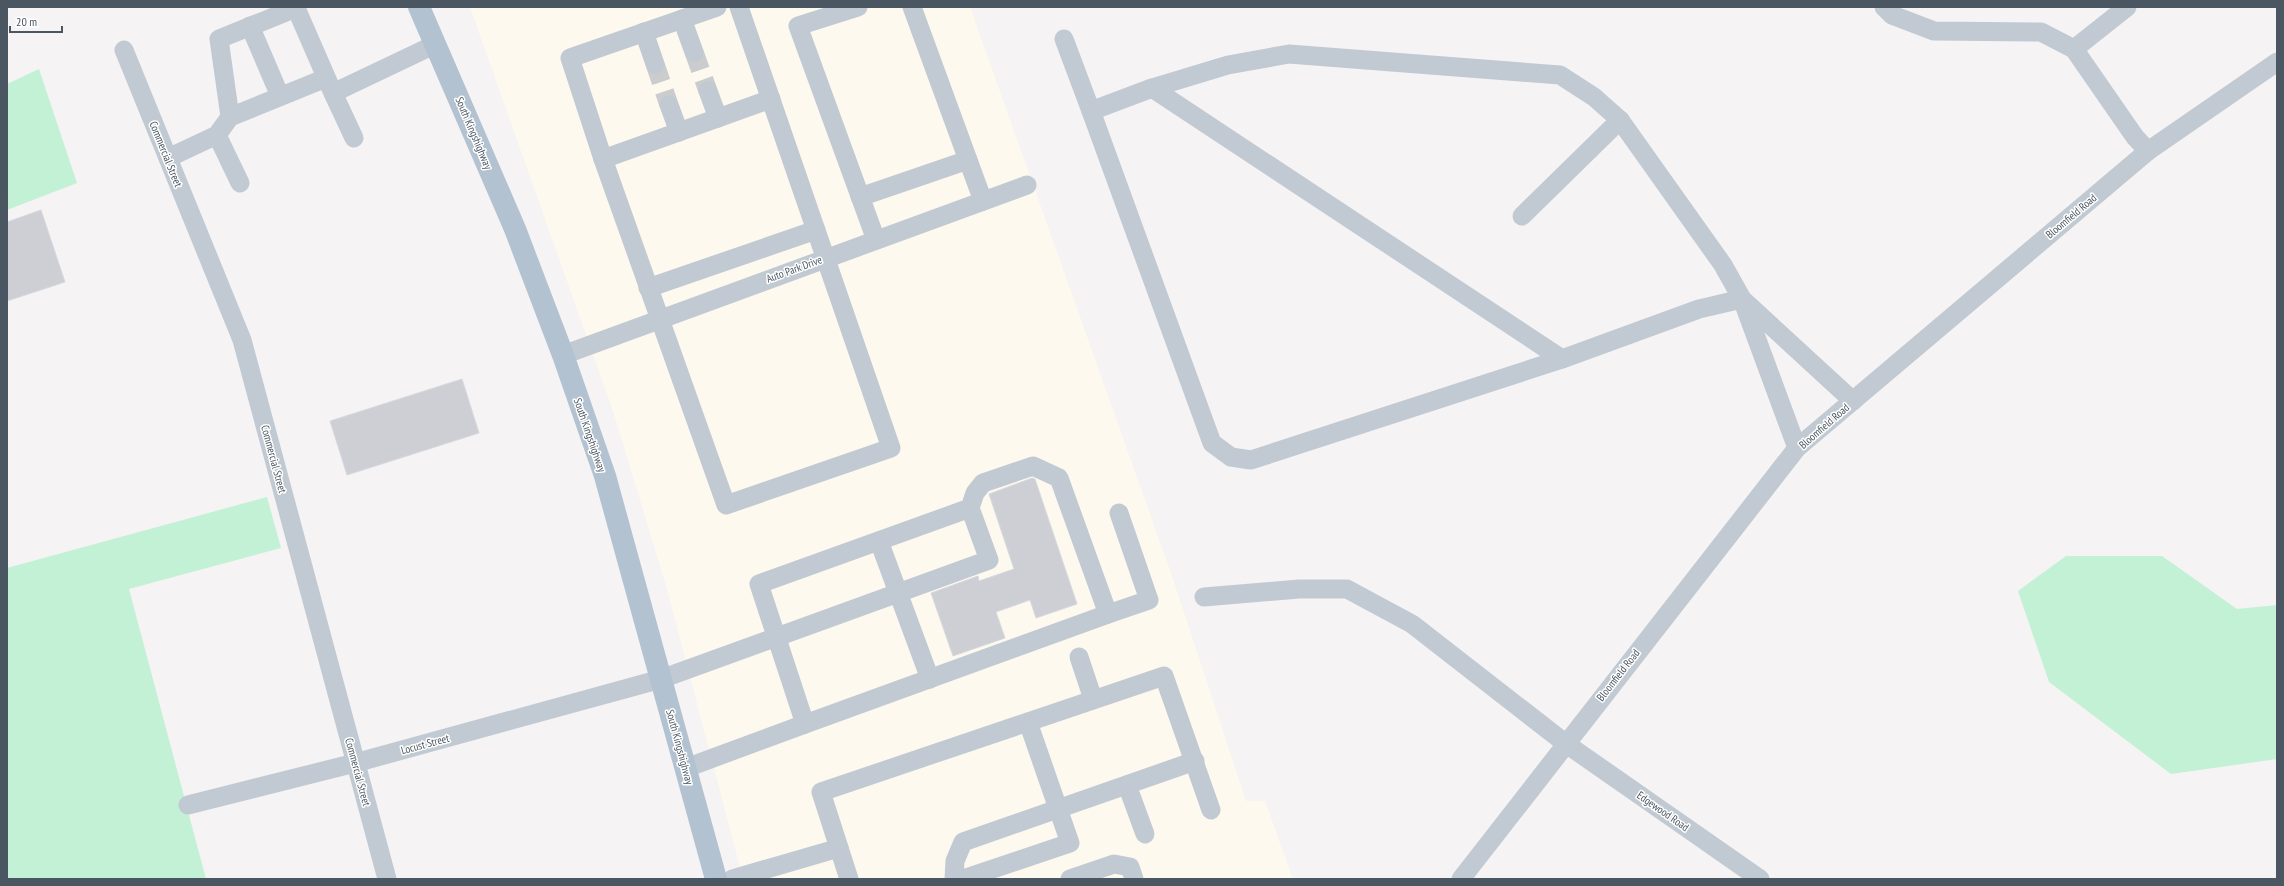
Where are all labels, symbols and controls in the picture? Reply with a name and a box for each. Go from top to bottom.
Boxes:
scale bar [10,8,62,34]
text: 20 m [16,14,37,29]
street label: South Kingshighway [452,95,496,172]
street label: Commercial Street [146,119,186,189]
street label: Bloomfield Road [2043,191,2099,241]
street label: Auto Park Drive [764,252,824,286]
street label: South Kingshighway [571,396,609,475]
street label: Bloomfield Road [1796,400,1852,452]
street label: Commercial Street [258,424,290,494]
street label: Bloomfield Road [1593,646,1643,704]
street label: South Kingshighway [663,708,697,787]
street label: Locust Street [399,731,451,757]
street label: Commercial Street [342,737,374,807]
street label: Edgewood Road [1634,788,1692,834]

